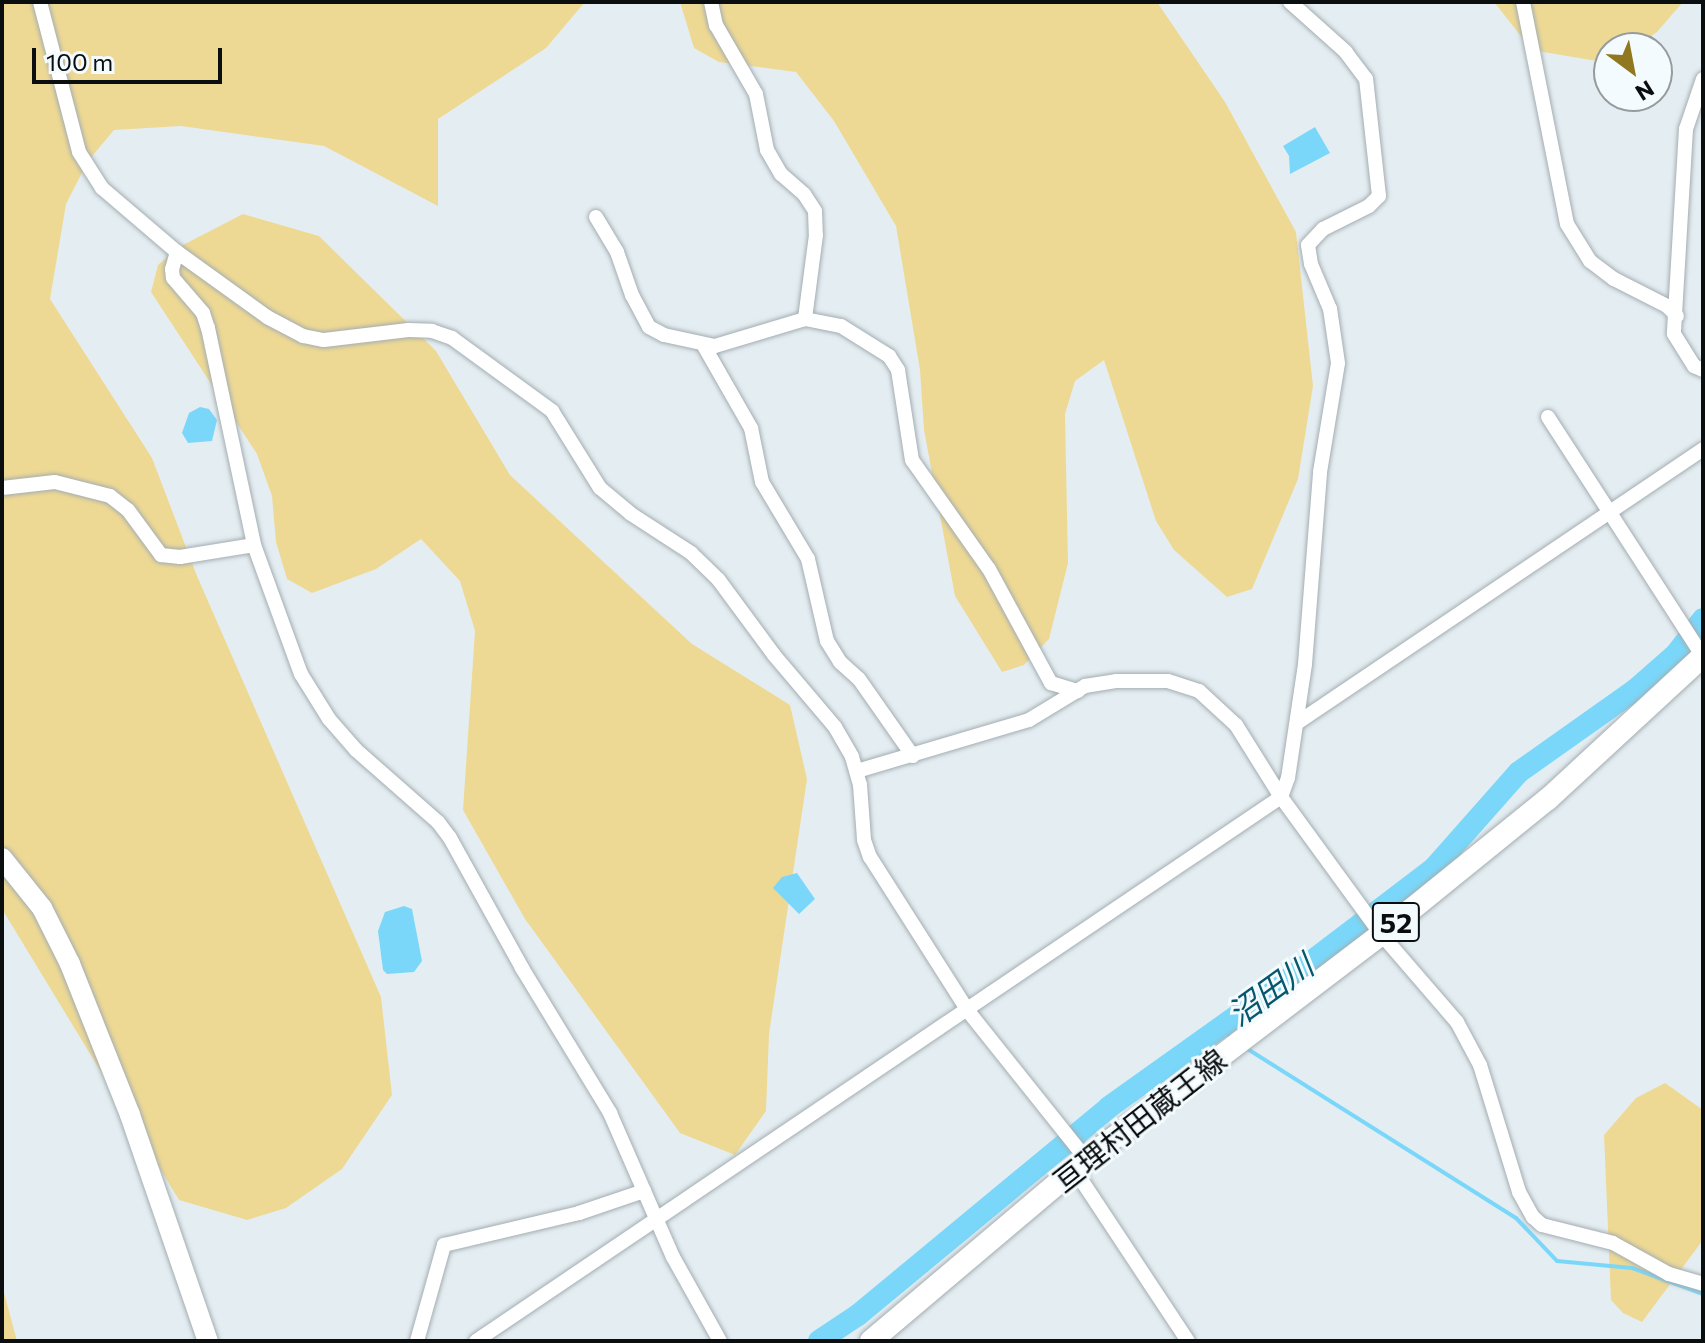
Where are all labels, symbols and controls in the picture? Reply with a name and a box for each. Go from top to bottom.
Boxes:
scale bar [36,32,226,82]
north arrow [1593,32,1673,112]
text: 100 m [46,47,113,76]
text: N [1631,75,1659,107]
road number: 52 [1370,898,1422,946]
water label: 沼田川 [1220,945,1320,1033]
street label: 亘理村田蔵王線 [1045,1041,1233,1199]

